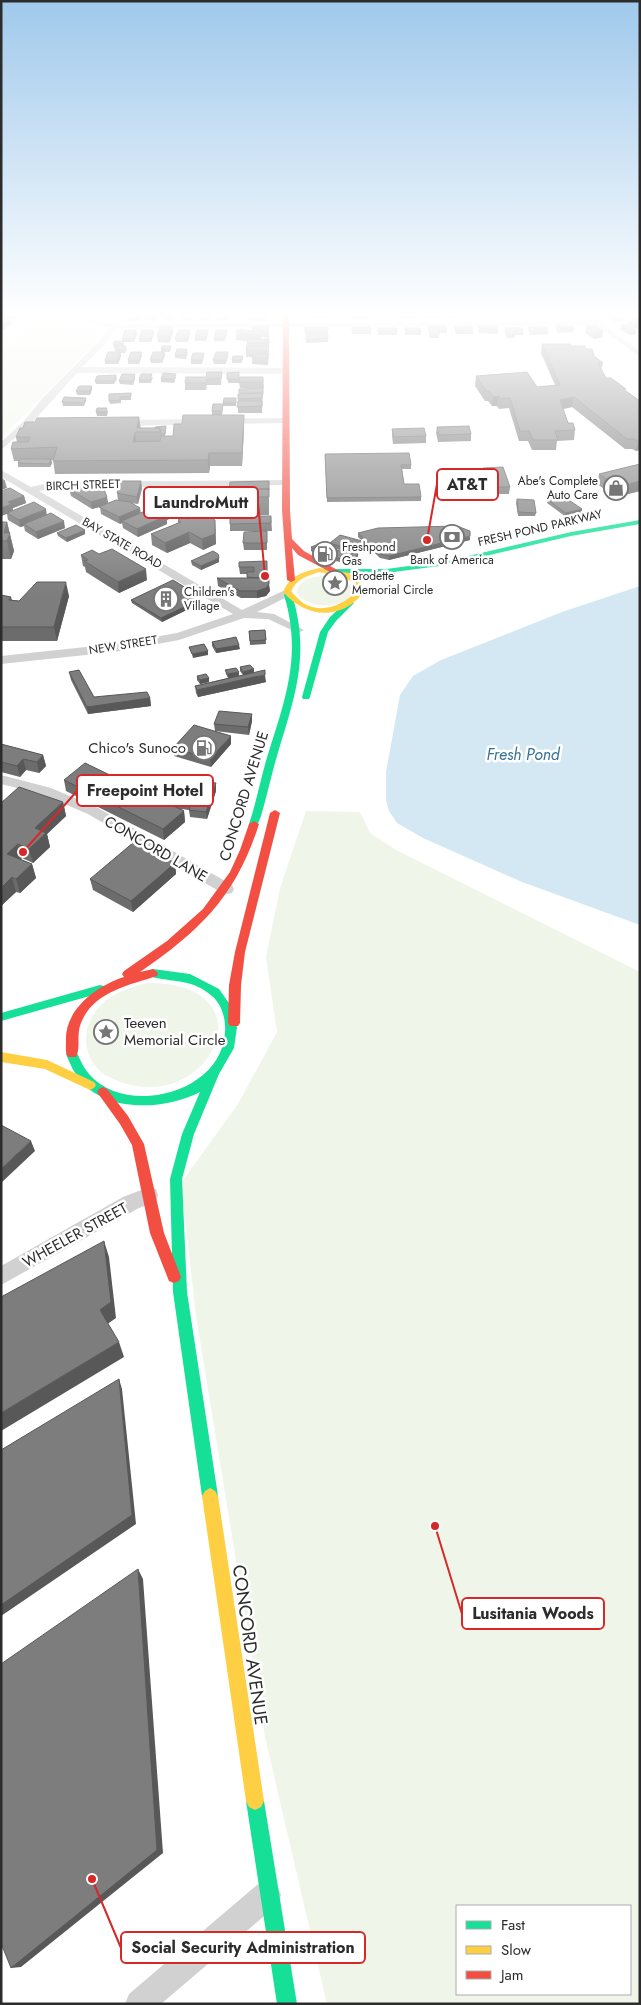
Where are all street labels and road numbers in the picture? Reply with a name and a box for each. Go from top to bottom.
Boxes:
street label: BIRCH STREET [45,475,121,495]
street label: FRESH POND PARKWAY [476,505,604,551]
street label: BAY STATE ROAD [79,513,165,573]
street label: NEW STREET [87,631,159,659]
street label: CONCORD AVENUE [214,728,274,864]
street label: CONCORD LANE [100,810,212,888]
street label: WHEELER STREET [18,1197,132,1273]
street label: CONCORD AVENUE [226,1563,274,1727]

